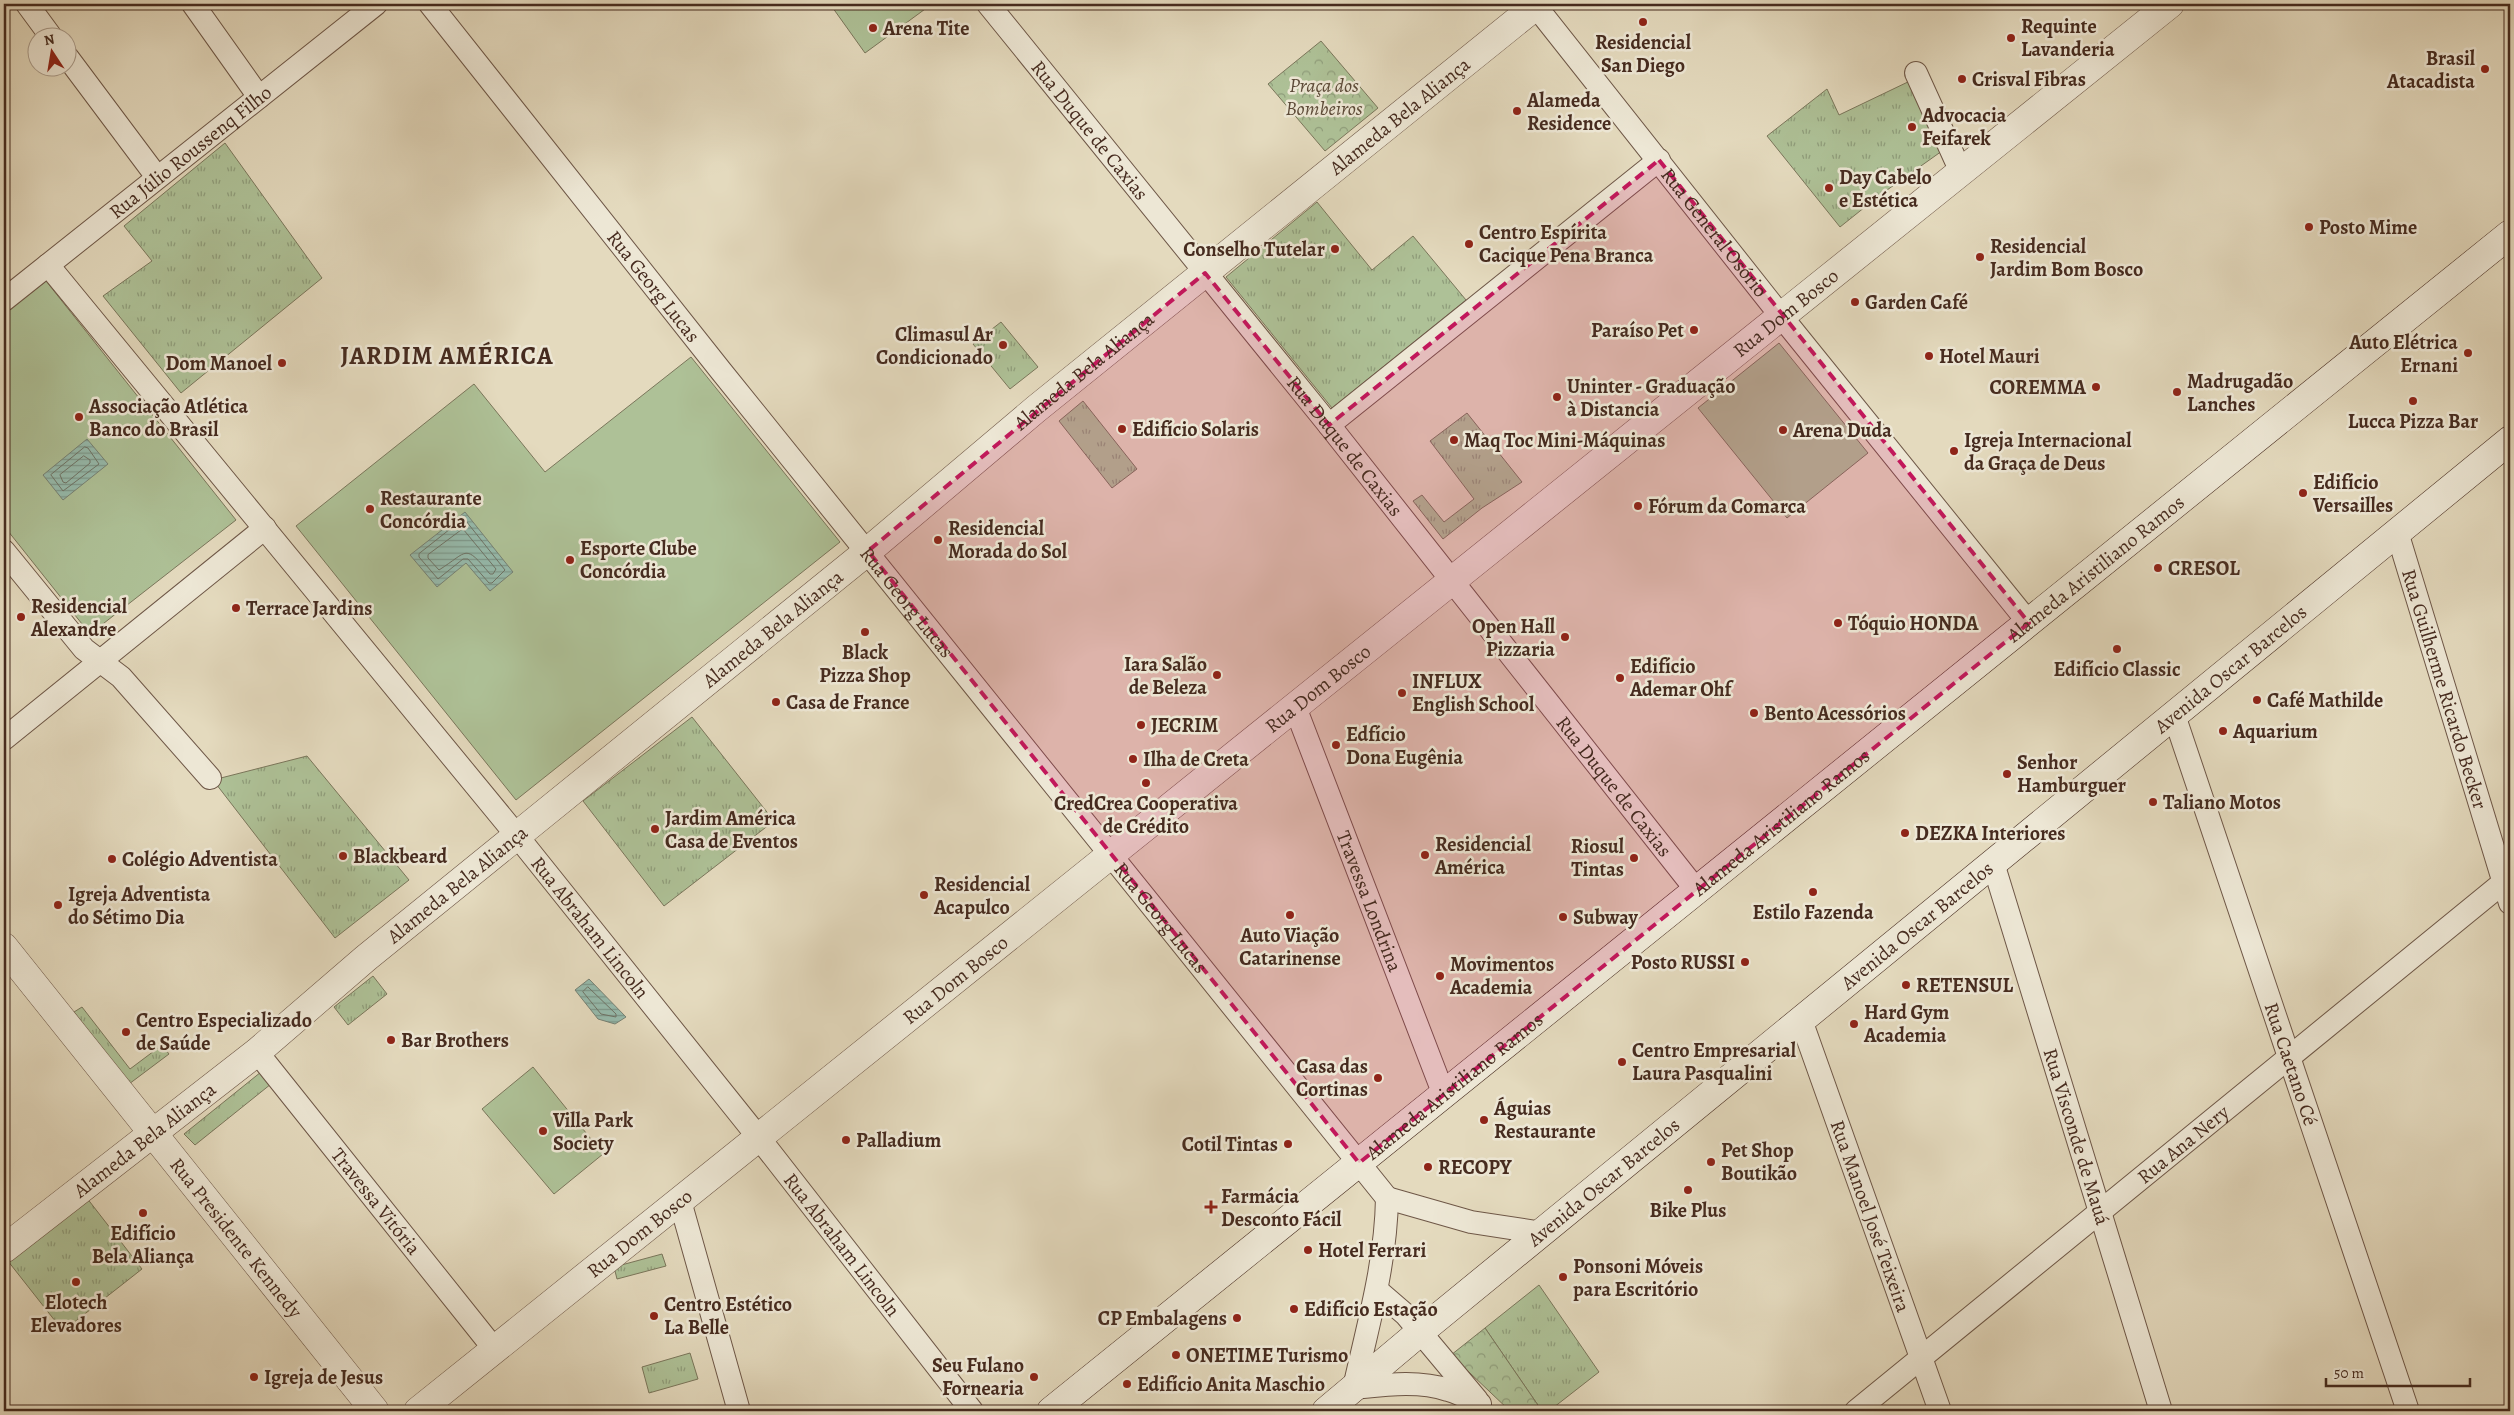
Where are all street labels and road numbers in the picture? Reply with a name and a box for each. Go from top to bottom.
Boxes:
street label: Alameda Bela Aliança [1323,51,1477,182]
street label: Rua Duque de Caxias [1025,55,1154,206]
street label: Rua Júlio Roussenq Filho [104,79,278,225]
street label: Rua General Osório [1654,162,1774,303]
street label: Rua Georg Lucas [600,225,706,348]
street label: Rua Dom Bosco [1727,262,1844,364]
street label: Alameda Bela Aliança [1007,305,1161,437]
street label: Rua Duque de Caxias [1280,370,1409,522]
street label: Alameda Aristiliano Ramos [2001,489,2190,649]
street label: Rua Georg Lucas [854,541,960,664]
street label: Alameda Bela Aliança [696,563,849,695]
street label: Rua Guilherme Ricardo Becker [2395,566,2494,813]
street label: Avenida Oscar Barcelos [2148,599,2313,740]
street label: Rua Dom Bosco [1260,638,1377,739]
street label: Rua Duque de Caxias [1550,710,1678,863]
street label: Alameda Aristiliano Ramos [1686,743,1876,903]
street label: Alameda Bela Aliança [381,819,534,950]
street label: Travessa Londrina [1330,827,1409,976]
street label: Rua Abraham Lincoln [525,851,655,1005]
street label: Avenida Oscar Barcelos [1835,855,1999,997]
street label: Rua Georg Lucas [1108,856,1214,979]
street label: Rua Dom Bosco [897,929,1014,1031]
street label: Rua Caetano Cé [2258,999,2324,1129]
street label: Alameda Aristiliano Ramos [1359,1006,1549,1167]
street label: Rua Visconde de Mauá [2037,1045,2116,1229]
street label: Alameda Bela Aliança [67,1076,222,1205]
street label: Rua Ana Nery [2132,1098,2236,1190]
street label: Avenida Oscar Barcelos [1521,1112,1686,1253]
street label: Rua Manoel José Teixeira [1824,1116,1917,1317]
street label: Travessa Vitória [325,1142,427,1261]
street label: Rua Presidente Kennedy [163,1152,309,1325]
street label: Rua Abraham Lincoln [777,1167,906,1322]
street label: Rua Dom Bosco [581,1183,698,1284]

